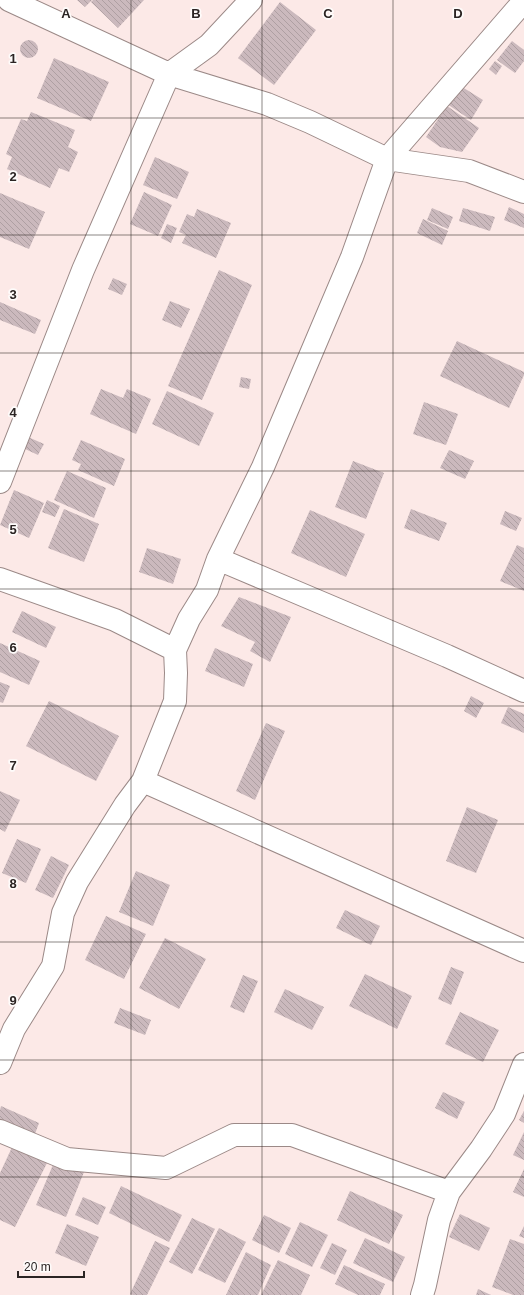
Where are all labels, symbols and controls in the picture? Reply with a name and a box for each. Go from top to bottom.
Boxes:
text: A [61,6,71,21]
text: B [191,6,201,21]
text: C [323,6,333,21]
text: D [453,6,463,21]
text: 1 [9,51,17,66]
text: 2 [9,169,17,184]
text: 3 [9,287,17,302]
text: 4 [9,405,17,420]
text: 5 [9,522,17,537]
text: 6 [9,640,17,655]
text: 7 [9,758,17,773]
text: 8 [9,876,17,891]
text: 9 [9,993,17,1008]
scale bar [18,1253,84,1279]
text: 20 m [24,1260,51,1274]

